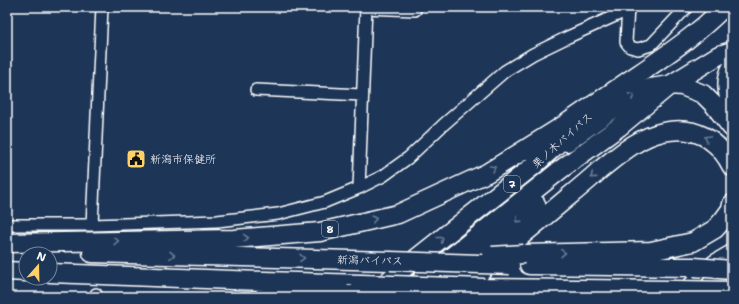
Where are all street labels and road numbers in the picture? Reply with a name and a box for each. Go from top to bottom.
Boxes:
street label: 栗ノ木バイパス [529,109,596,172]
road number: 7 [504,176,520,192]
road number: 8 [322,221,338,237]
street label: 新潟バイパス [337,252,403,269]

